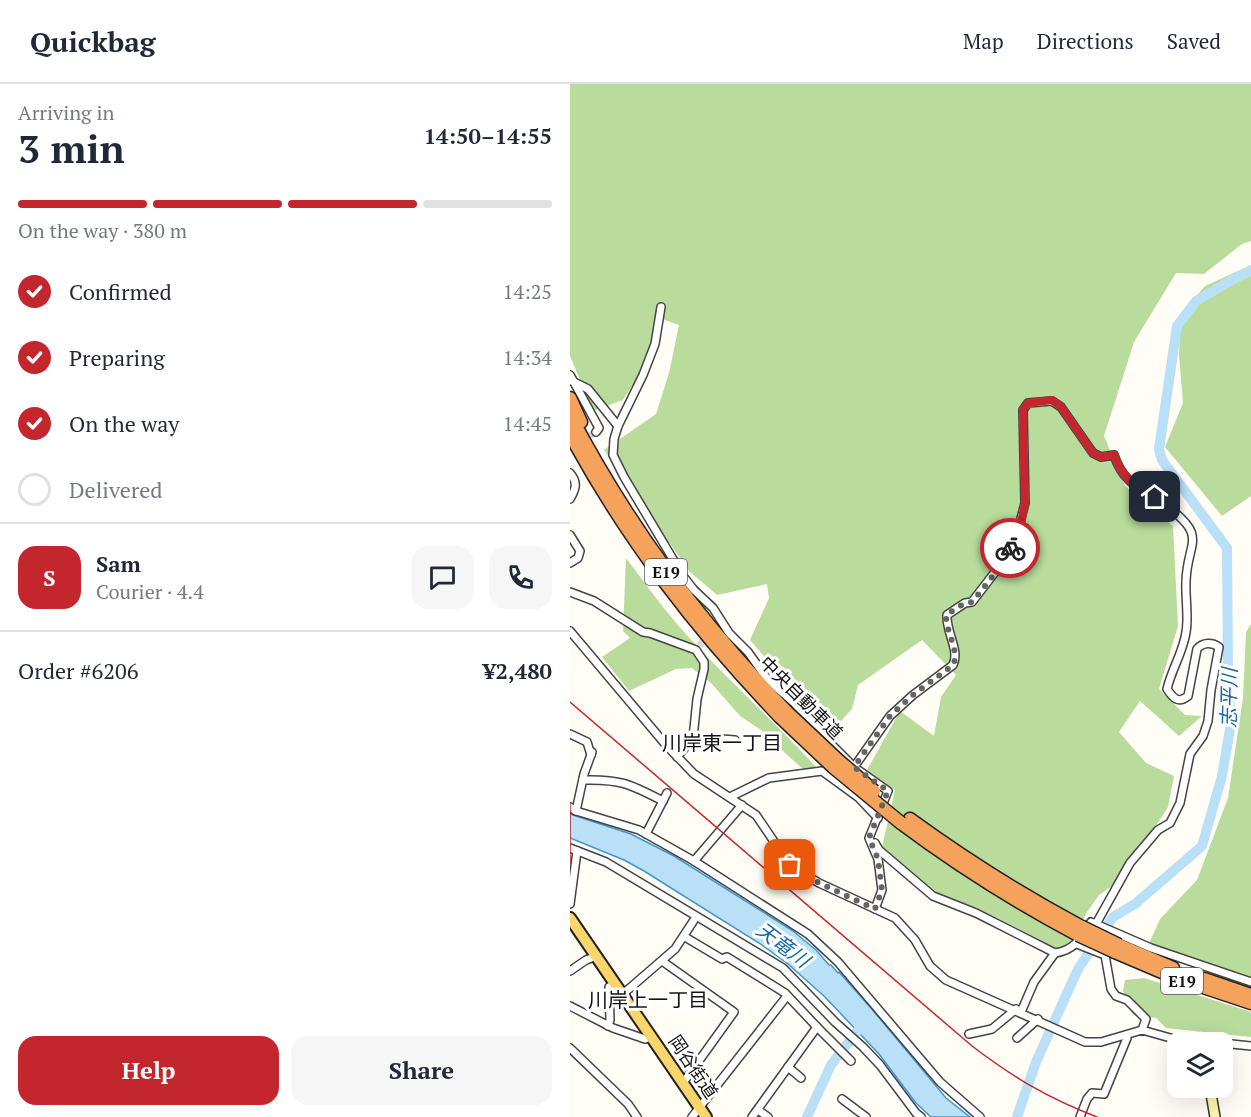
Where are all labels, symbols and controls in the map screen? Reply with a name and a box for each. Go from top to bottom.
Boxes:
text: Quickbag [30,23,156,60]
text: Map [963,27,1004,55]
text: Directions [1037,27,1134,55]
text: Saved [1167,27,1221,55]
text: Arriving in [18,99,114,126]
text: 14:50–14:55 [424,121,552,150]
text: 3 min [18,122,125,174]
text: On the way · 380 m [18,217,187,244]
icon: check [18,275,51,308]
text: Confirmed [69,277,172,306]
text: 14:25 [503,278,552,305]
icon: check [18,341,51,374]
text: Preparing [69,343,165,372]
text: 14:34 [503,344,552,371]
icon: check [18,407,51,440]
text: On the way [69,409,179,438]
text: 14:45 [503,410,552,437]
pin [1129,471,1180,522]
text: Delivered [69,475,162,504]
icon: home [1138,480,1171,513]
courier [980,518,1040,578]
icon: bike [994,532,1027,565]
button: chat [411,546,474,609]
button: phone [489,546,552,609]
text: Sam [96,549,141,578]
road number: E19 [645,559,687,585]
text: S [43,563,56,592]
text: Courier · 4.4 [96,578,204,605]
street label: 中央自動車道 [755,651,848,744]
text: Order #6206 [18,656,138,685]
text: ¥2,480 [483,656,552,685]
water label: 志平川 [1214,666,1243,728]
district label: 川岸東一丁目 [662,729,782,756]
pin [764,839,815,890]
icon: bag [773,848,806,881]
water label: 天竜川 [751,916,817,975]
road number: E19 [1161,968,1203,994]
district label: 川岸上一丁目 [588,986,708,1013]
street label: 岡谷街道 [664,1030,724,1103]
map controls [1167,1032,1233,1098]
button: layers [1167,1032,1233,1098]
button: Help [18,1036,279,1105]
button: Share [291,1036,552,1105]

